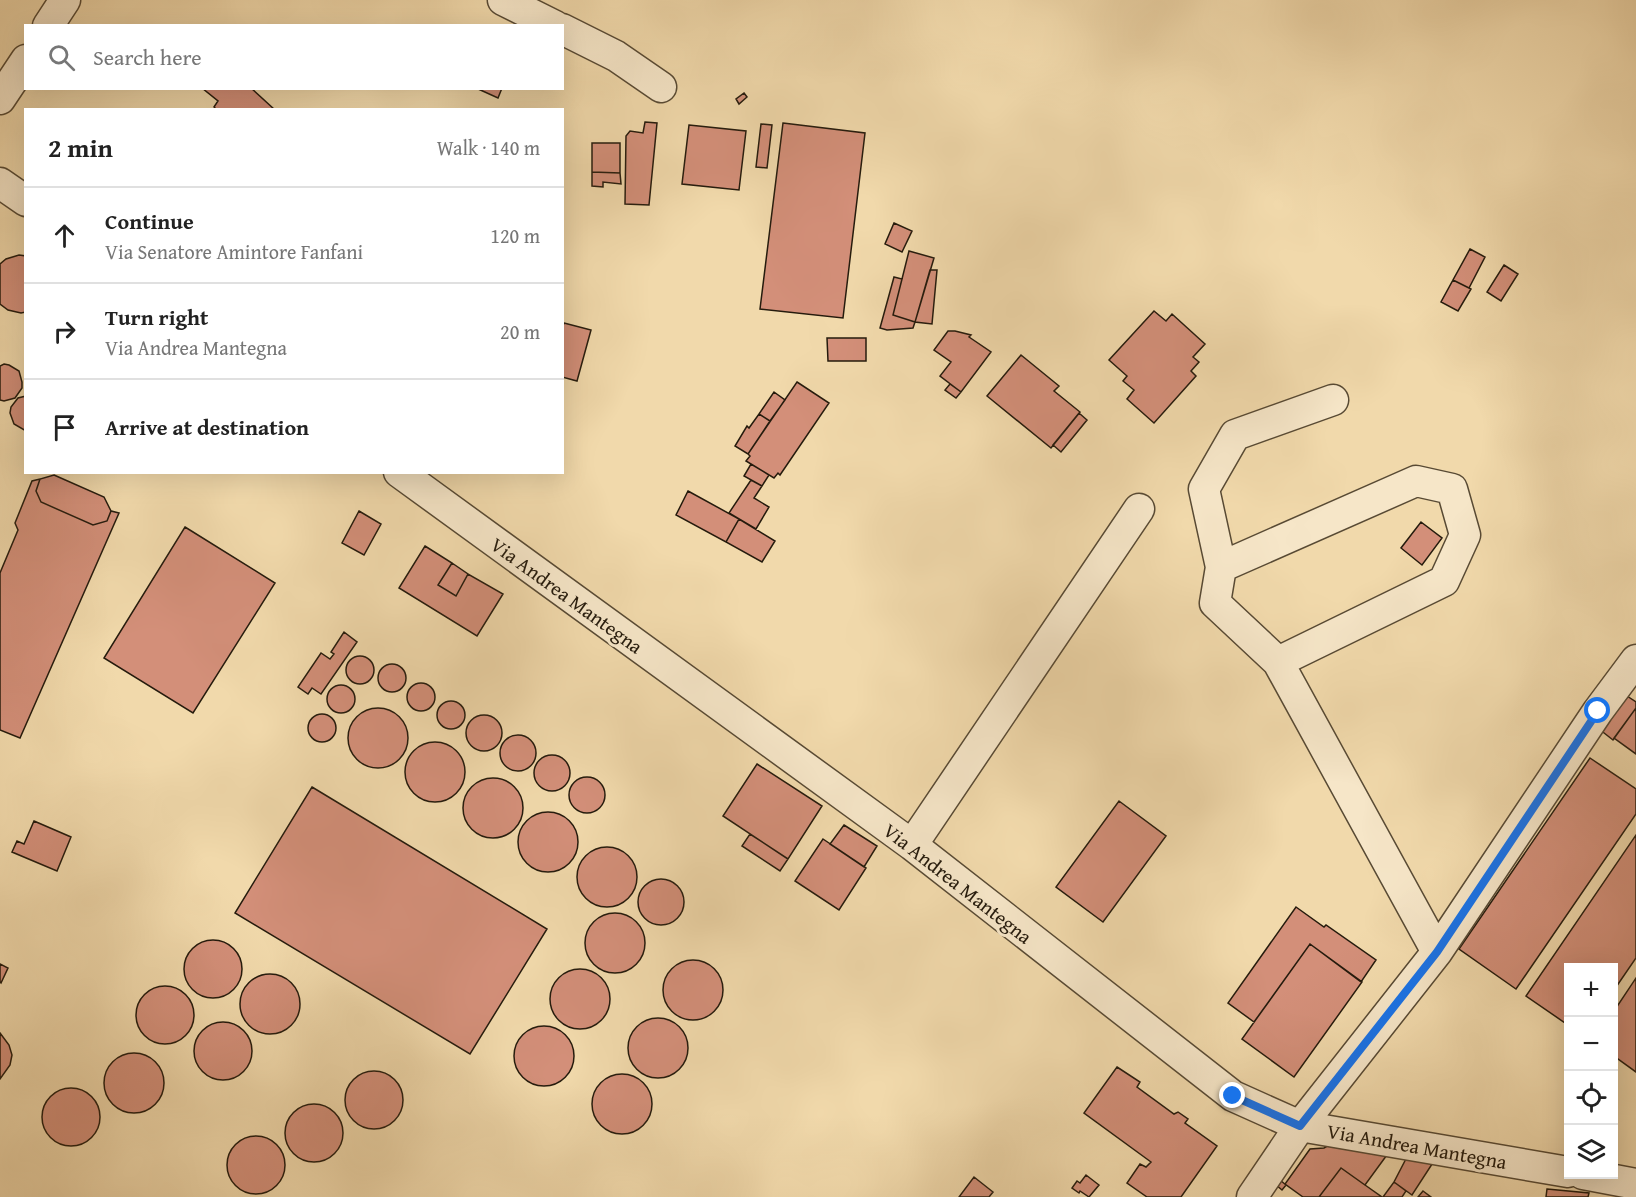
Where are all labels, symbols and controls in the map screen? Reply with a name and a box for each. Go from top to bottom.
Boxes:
search box [24,24,564,90]
icon: search [45,41,78,74]
text: Search here [93,41,202,73]
text: 2 min [48,128,113,167]
text: Walk · 140 m [437,133,540,162]
text: Continue [105,205,194,237]
icon: ahead [48,219,81,252]
text: 120 m [490,221,540,250]
text: Via Senatore Amintore Fanfani [105,237,363,266]
text: Turn right [105,301,208,333]
icon: right [48,315,81,348]
text: 20 m [500,317,540,346]
text: Via Andrea Mantegna [105,333,287,362]
icon: arrive [48,411,81,444]
text: Arrive at destination [105,411,309,443]
street label: Via Andrea Mantegna [485,530,650,661]
route start [1584,697,1610,723]
street label: Via Andrea Mantegna [877,816,1039,951]
map controls [1564,963,1618,1179]
button: + [1564,963,1618,1017]
button: − [1564,1017,1618,1071]
button: locate [1564,1071,1618,1125]
route end [1219,1082,1245,1108]
street label: Via Andrea Mantegna [1325,1116,1510,1176]
button: layers [1564,1125,1618,1179]

